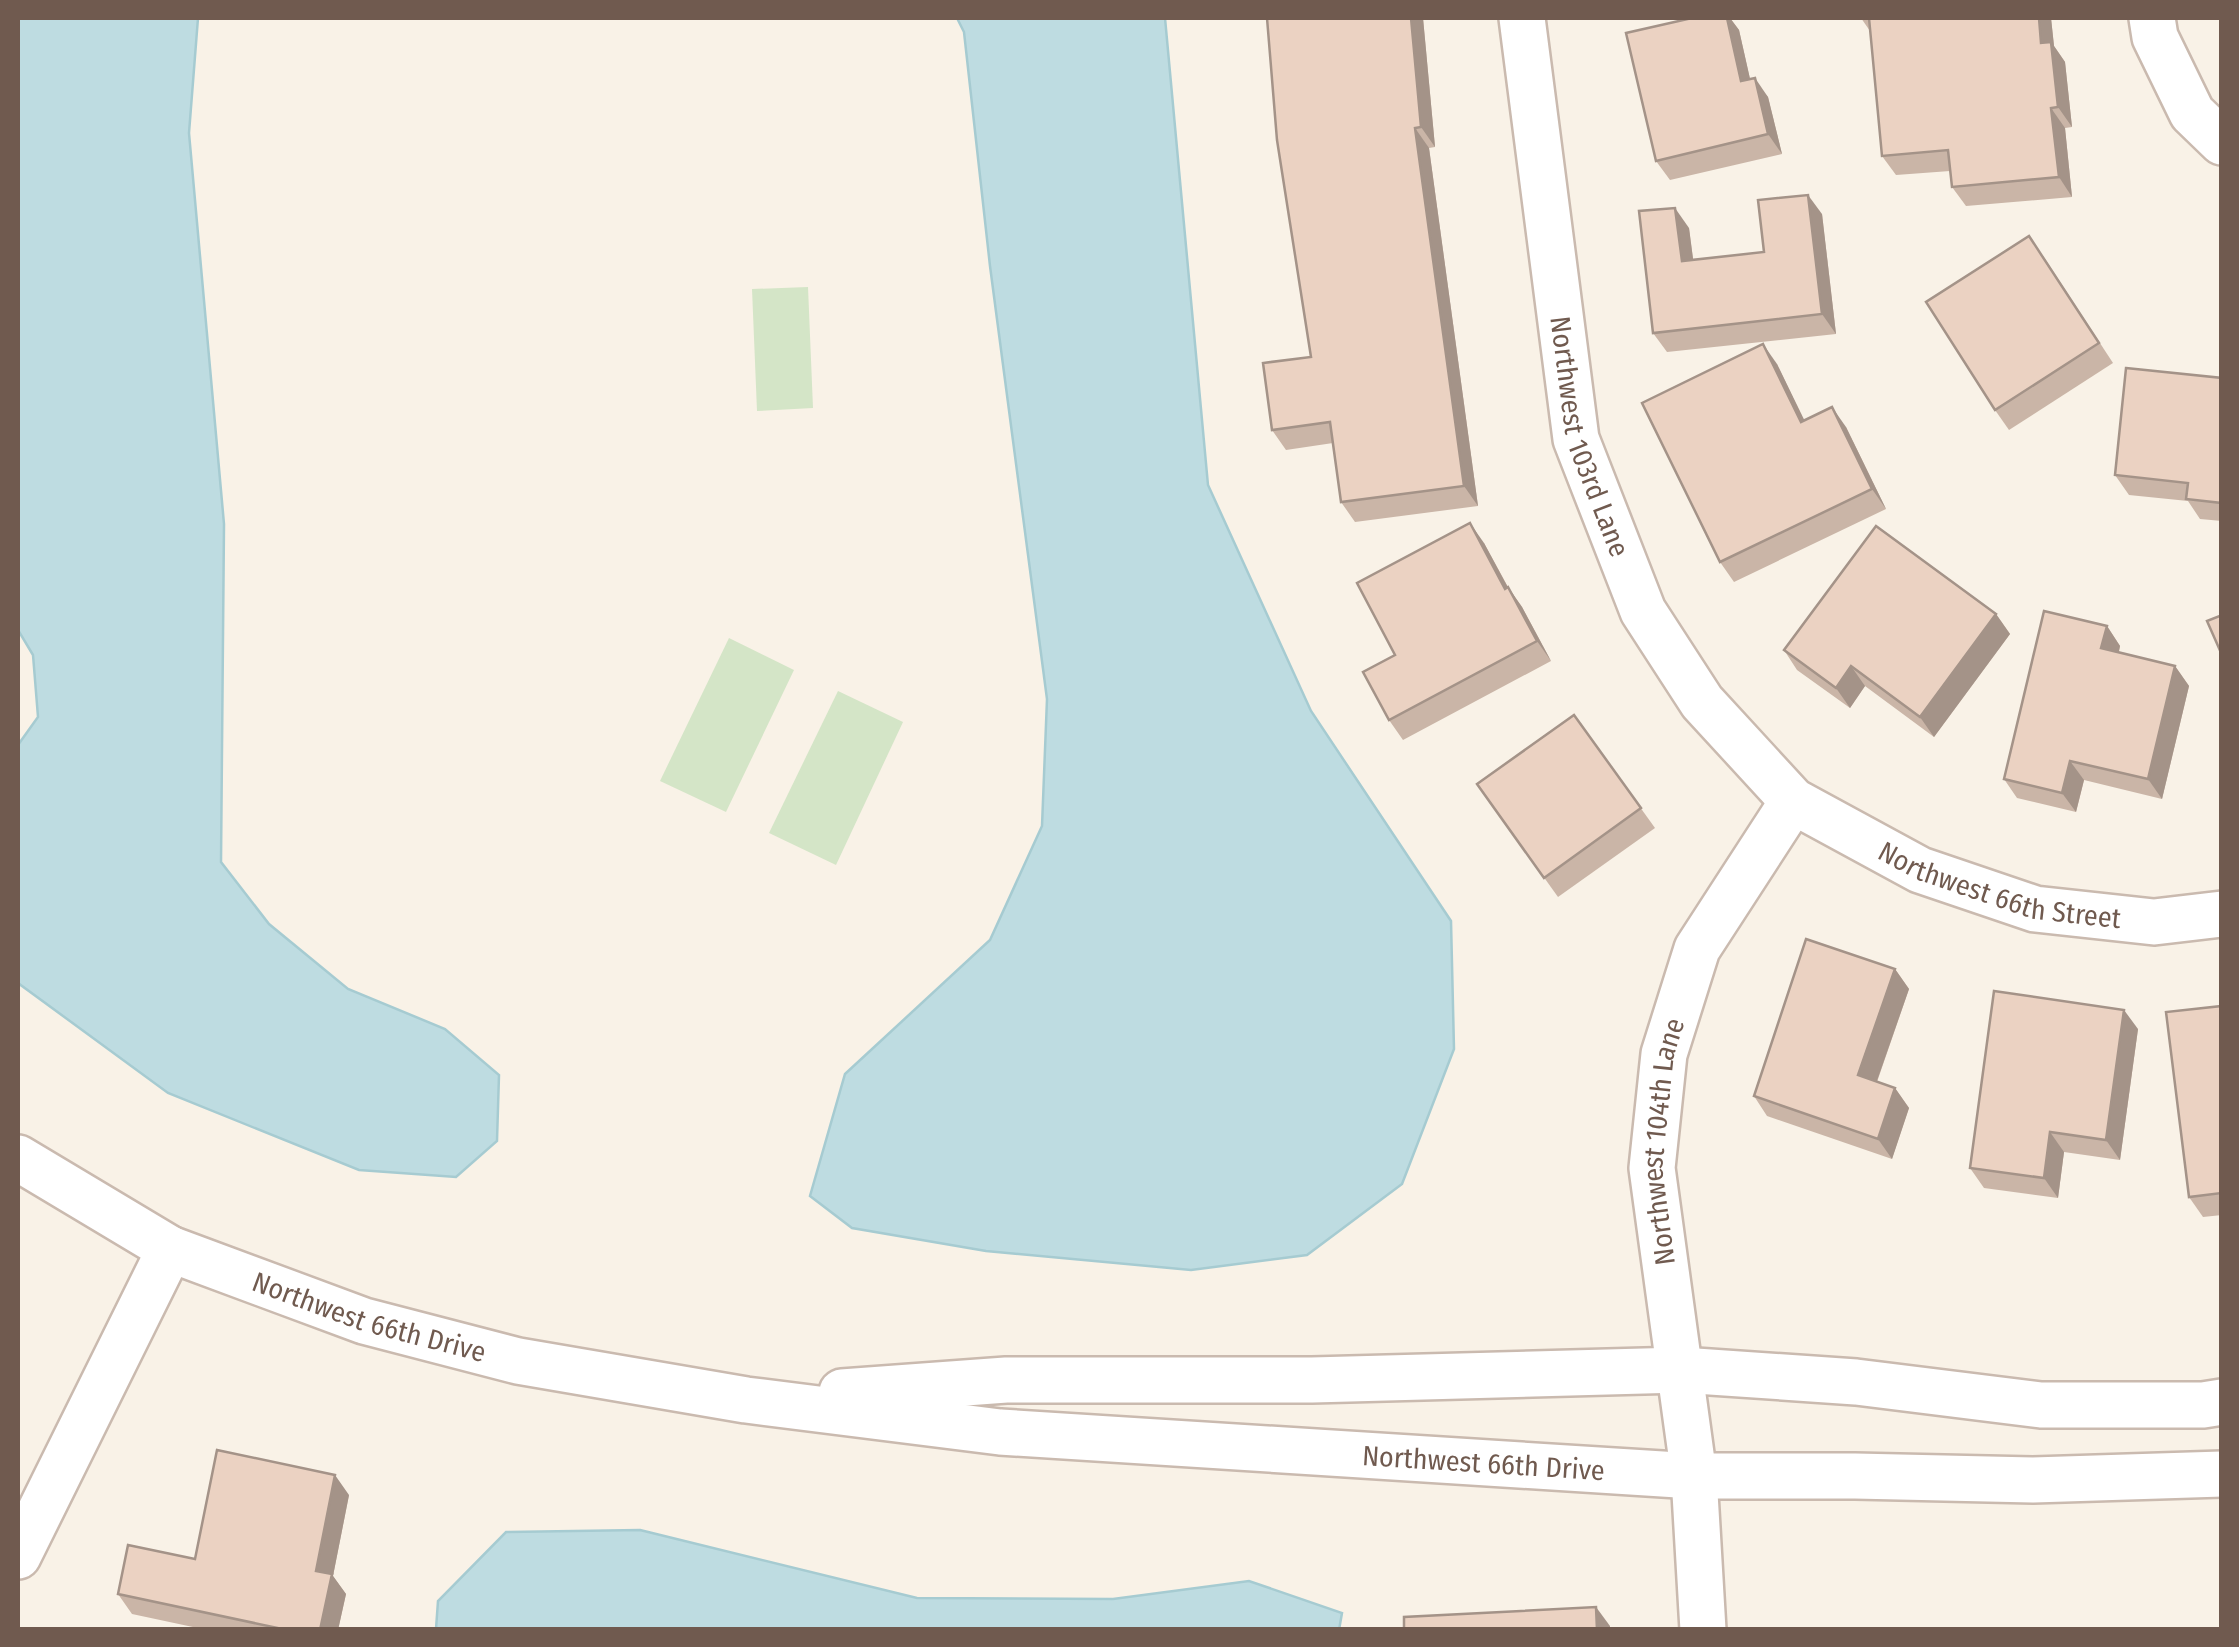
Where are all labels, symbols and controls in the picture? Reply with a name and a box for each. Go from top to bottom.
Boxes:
street label: Northwest 103rd Lane [1544,314,1637,561]
street label: Northwest 66th Street [1873,834,2123,935]
street label: Northwest 104th Lane [1636,1014,1691,1267]
street label: Northwest 66th Drive [248,1265,490,1368]
street label: Northwest 66th Drive [1361,1439,1606,1487]

